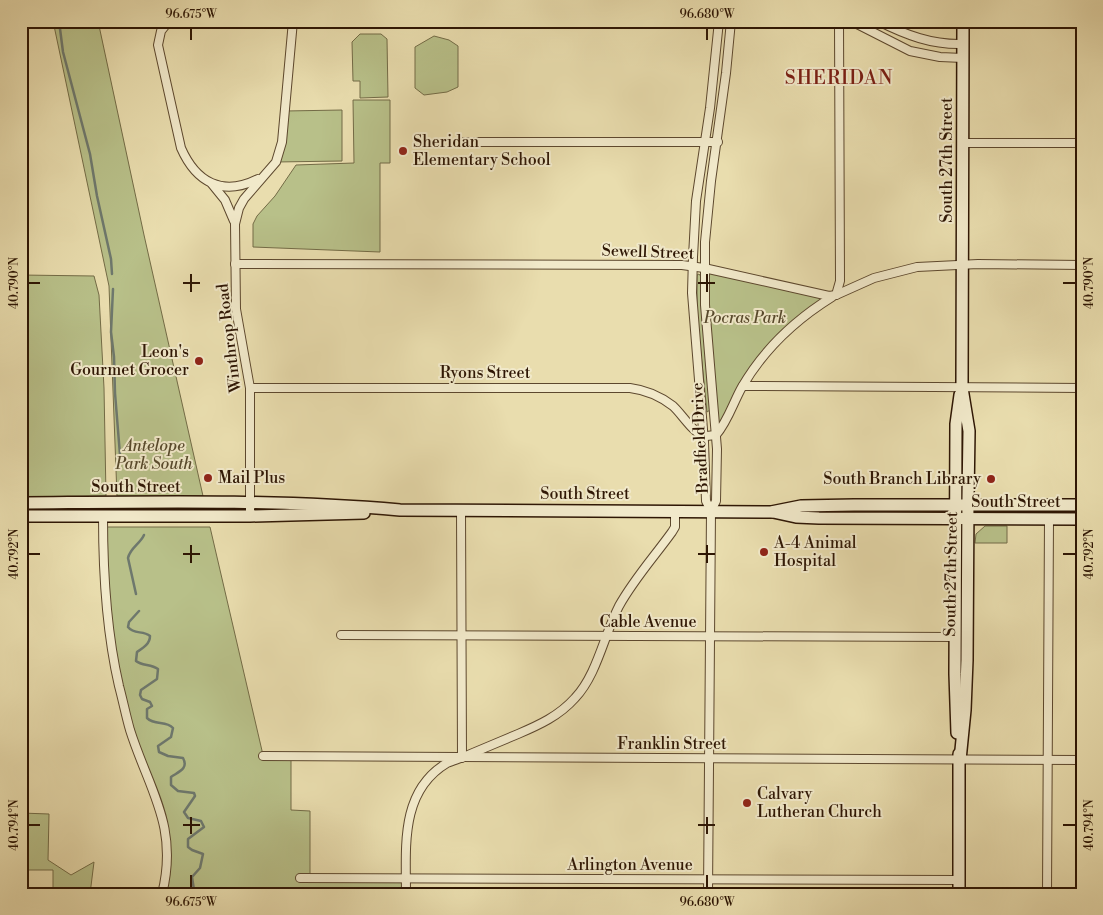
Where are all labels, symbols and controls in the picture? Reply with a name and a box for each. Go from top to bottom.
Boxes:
text: 96.675°W [165,7,218,22]
text: 96.680°W [679,7,736,22]
district label: SHERIDAN [785,66,893,90]
street label: South 27th Street [937,97,957,223]
place label: Sheridan Elementary School [413,132,551,170]
marker: Sheridan Elementary School [397,145,409,157]
street label: Sewell Street [601,240,695,264]
text: 40.790°N [7,257,22,309]
text: 40.790°N [1082,257,1097,309]
street label: Winthrop Road [212,282,246,395]
park label: Pocras Park [703,308,786,328]
place label: Leon's Gourmet Grocer [70,342,189,380]
marker: Leon's Gourmet Grocer [193,355,205,367]
street label: Ryons Street [440,363,531,383]
street label: Bradfield Drive [687,382,713,495]
park label: Antelope Park South [115,436,193,474]
place label: Mail Plus [218,468,285,488]
place label: South Branch Library [823,469,981,489]
marker: Mail Plus [202,472,214,484]
marker: South Branch Library [985,473,997,485]
street label: South Street [91,477,181,497]
street label: South Street [540,484,630,504]
street label: South Street [971,492,1061,512]
street label: South 27th Street [940,511,962,637]
text: 40.792°N [7,528,22,580]
text: 40.792°N [1082,528,1097,580]
place label: A-4 Animal Hospital [773,533,857,571]
marker: A-4 Animal Hospital [758,546,770,558]
street label: Cable Avenue [599,612,697,632]
street label: Franklin Street [617,734,727,754]
place label: Calvary Lutheran Church [757,784,882,822]
marker: Calvary Lutheran Church [741,797,753,809]
text: 40.794°N [7,799,22,851]
text: 40.794°N [1082,799,1097,851]
street label: Arlington Avenue [566,855,693,875]
text: 96.675°W [165,895,218,910]
text: 96.680°W [679,895,736,910]

